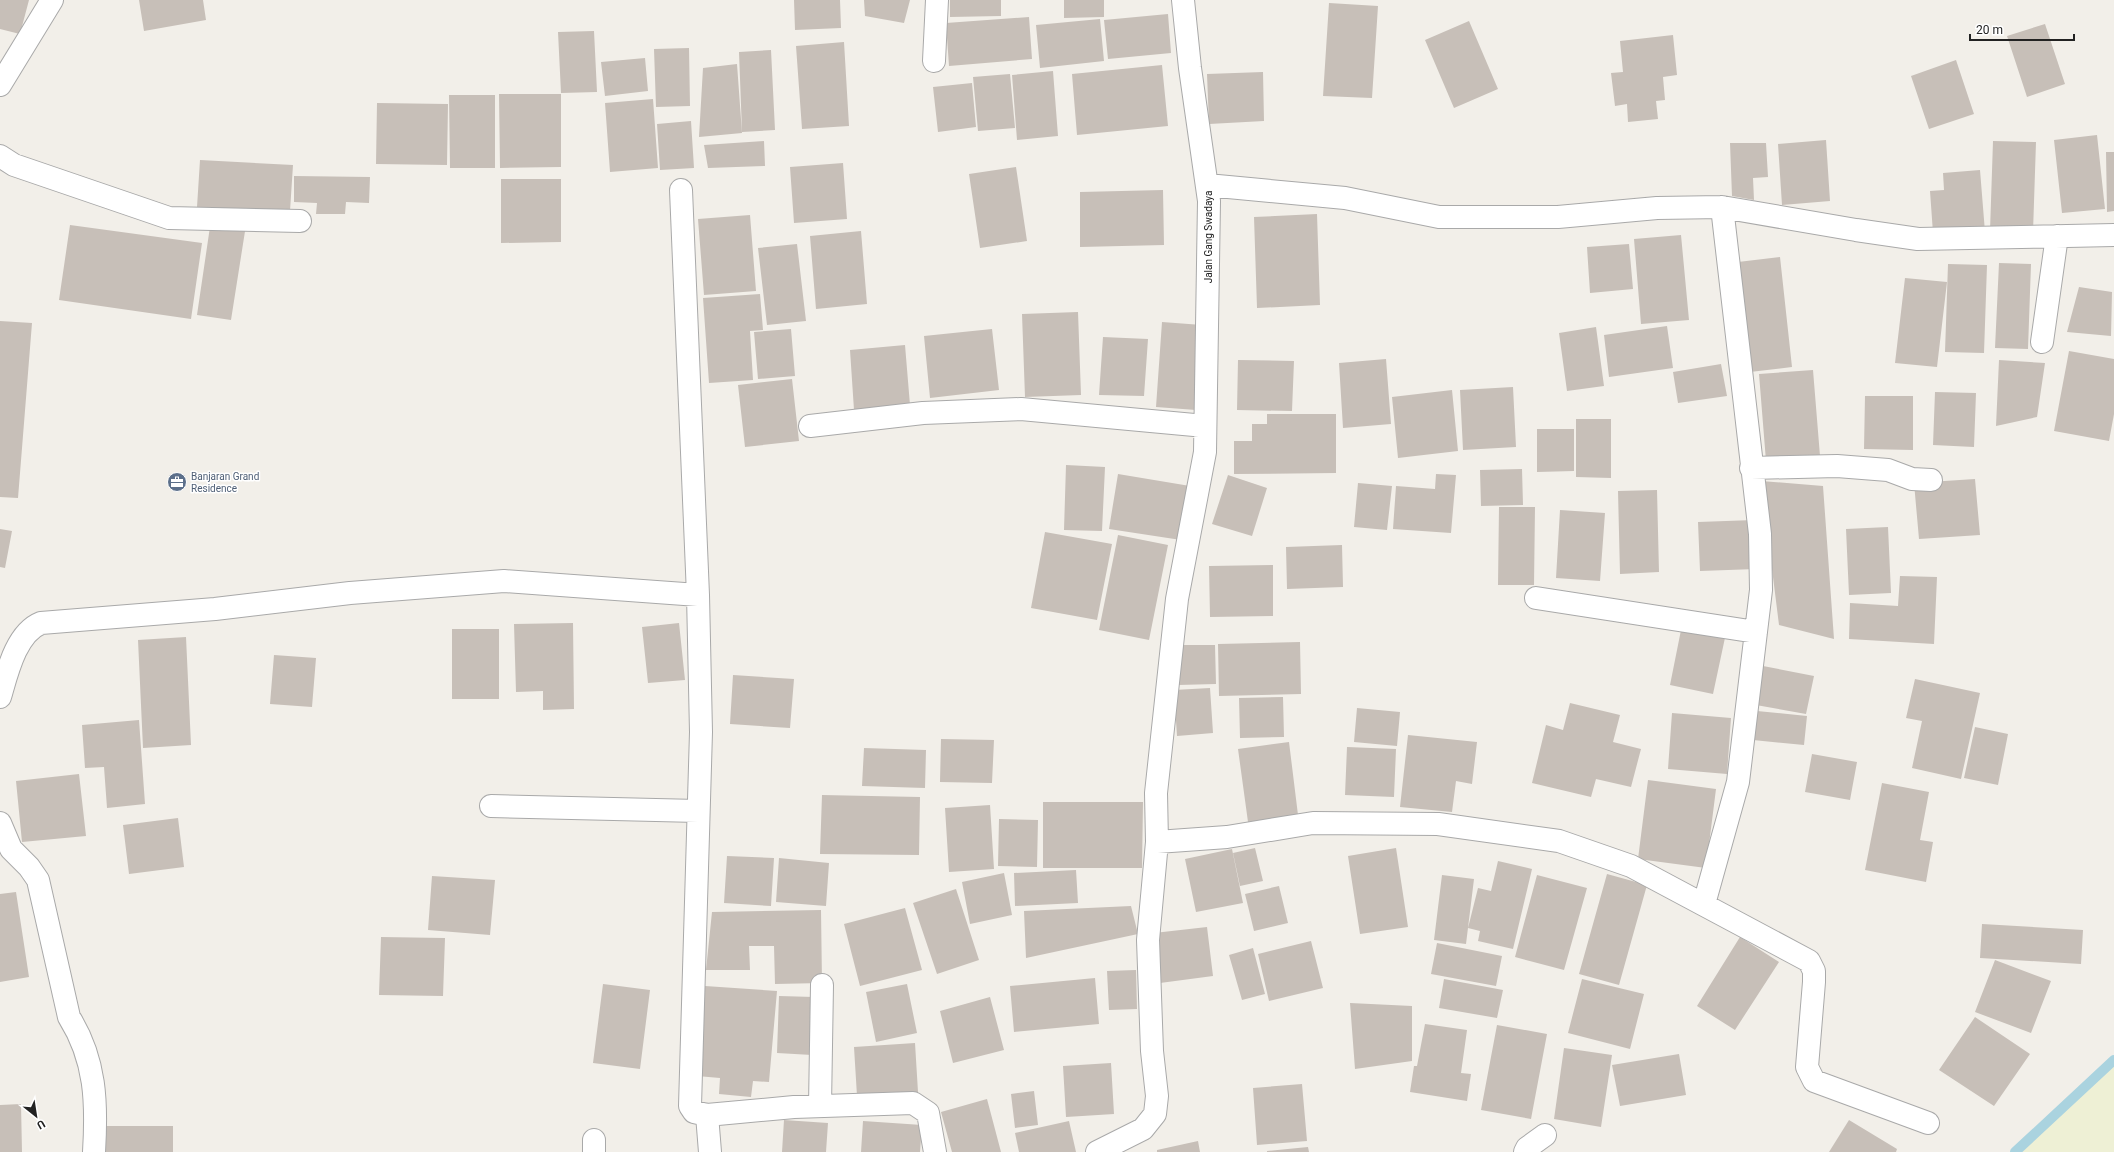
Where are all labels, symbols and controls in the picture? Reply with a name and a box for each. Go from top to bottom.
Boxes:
scale bar [1970,16,2074,42]
text: 20 m [1976,23,2003,37]
street label: Jalan Gang Swadaya [1203,191,1214,283]
office icon: Banjaran Grand Residence [166,471,188,493]
place label: Banjaran Grand Residence [191,471,259,494]
north arrow [16,1096,56,1136]
text: U [34,1117,47,1132]

